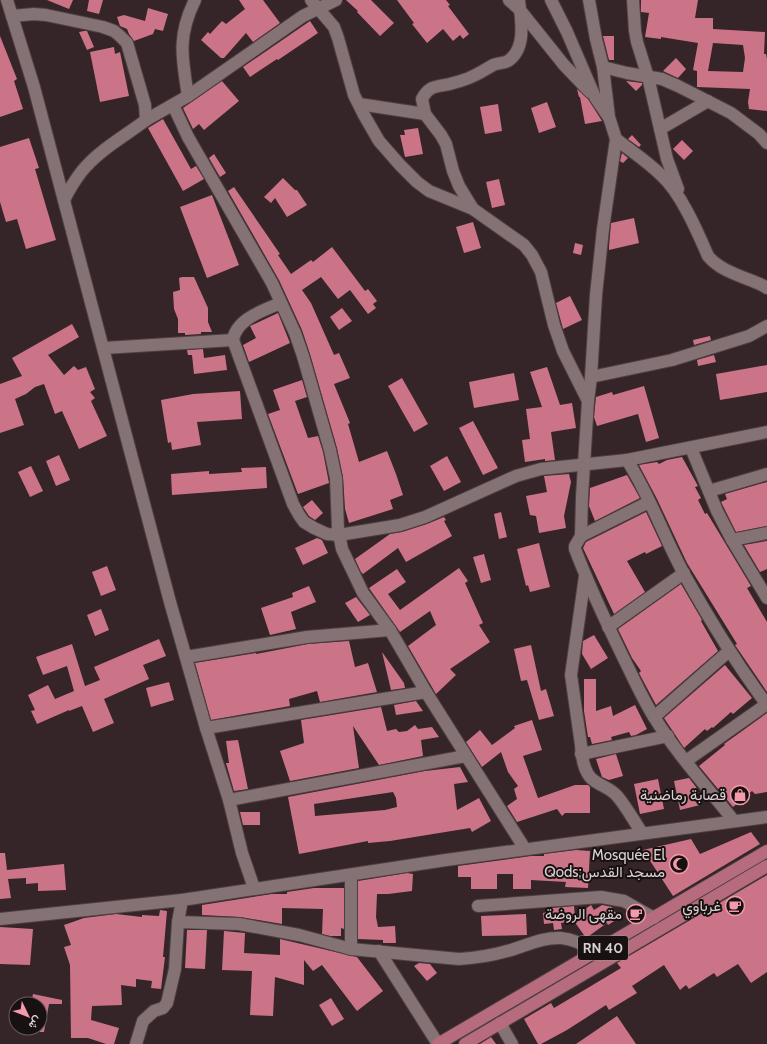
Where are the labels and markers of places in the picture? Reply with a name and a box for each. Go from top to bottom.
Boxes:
shop icon: قصابة رماضنية [729,784,751,806]
place label: قصابة رماضنية [640,786,726,804]
place label: Mosquée El Qods;مسجد القدس [544,846,665,882]
mosque icon: Mosquée El Qods;مسجد القدس [668,853,690,875]
cafe icon: غرباوي [724,895,746,917]
place label: غرباوي [682,897,721,919]
cafe icon: مقهى الروضة [625,903,647,925]
place label: مقهى الروضة [545,905,622,924]

